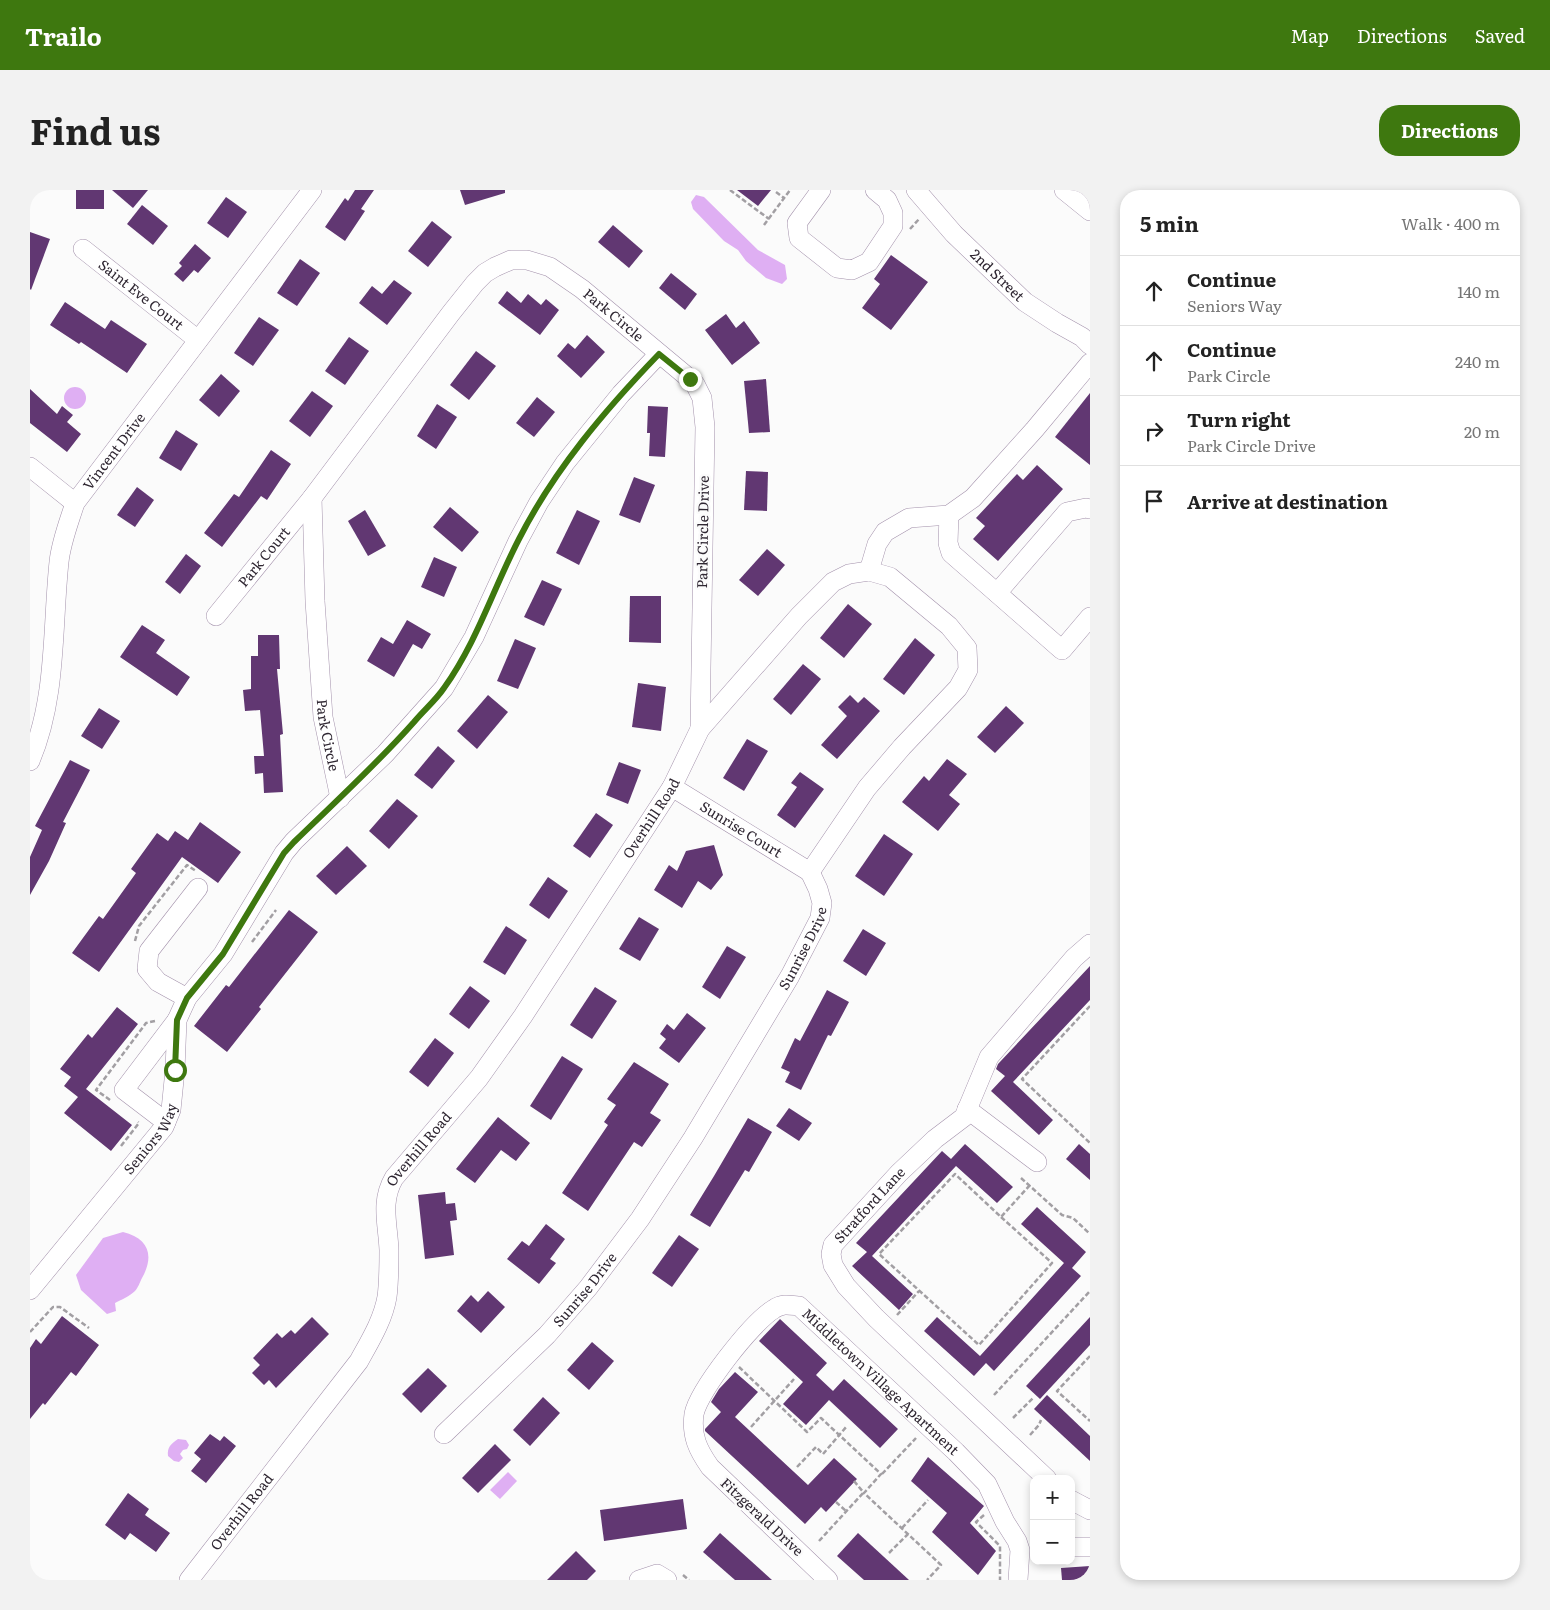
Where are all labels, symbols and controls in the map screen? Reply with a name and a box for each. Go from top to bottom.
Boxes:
text: Trailo [25,18,102,53]
text: Map [1291,22,1329,49]
text: Directions [1357,22,1447,49]
text: Saved [1475,22,1525,49]
text: Find us [30,104,160,156]
button: Directions [1379,105,1520,156]
text: 5 min [1140,207,1199,238]
text: Walk · 400 m [1401,211,1500,235]
street label: 2nd Street [967,244,1030,306]
street label: Saint Eve Court [95,254,189,334]
text: Continue [1187,265,1276,293]
icon: ahead [1140,277,1168,305]
text: 140 m [1457,279,1500,303]
street label: Park Circle [580,283,649,346]
text: Seniors Way [1187,293,1282,317]
text: Continue [1187,335,1276,363]
icon: ahead [1140,347,1168,375]
text: 240 m [1455,349,1500,373]
text: Park Circle [1187,363,1271,387]
route end [679,368,702,391]
text: Turn right [1187,405,1291,433]
street label: Vincent Drive [77,408,149,494]
icon: right [1140,417,1168,445]
text: 20 m [1464,419,1500,443]
text: Park Circle Drive [1187,433,1316,457]
street label: Park Circle Drive [691,475,713,589]
icon: arrive [1140,487,1168,515]
text: Arrive at destination [1187,487,1388,515]
street label: Park Court [233,522,294,591]
street label: Park Circle [313,698,345,773]
street label: Overhill Road [617,774,684,862]
street label: Sunrise Court [697,796,787,862]
street label: Sunrise Drive [773,906,830,993]
route start [164,1059,187,1082]
street label: Seniors Way [118,1102,181,1178]
street label: Overhill Road [380,1107,456,1189]
street label: Stratford Lane [829,1162,909,1247]
street label: Sunrise Drive [548,1248,621,1331]
street label: Middletown Village Apartment [798,1303,964,1459]
street label: Overhill Road [205,1469,277,1554]
street label: Fitzgerald Drive [717,1473,809,1560]
map controls [1030,1475,1075,1565]
button: + [1030,1475,1075,1520]
button: − [1030,1520,1075,1565]

